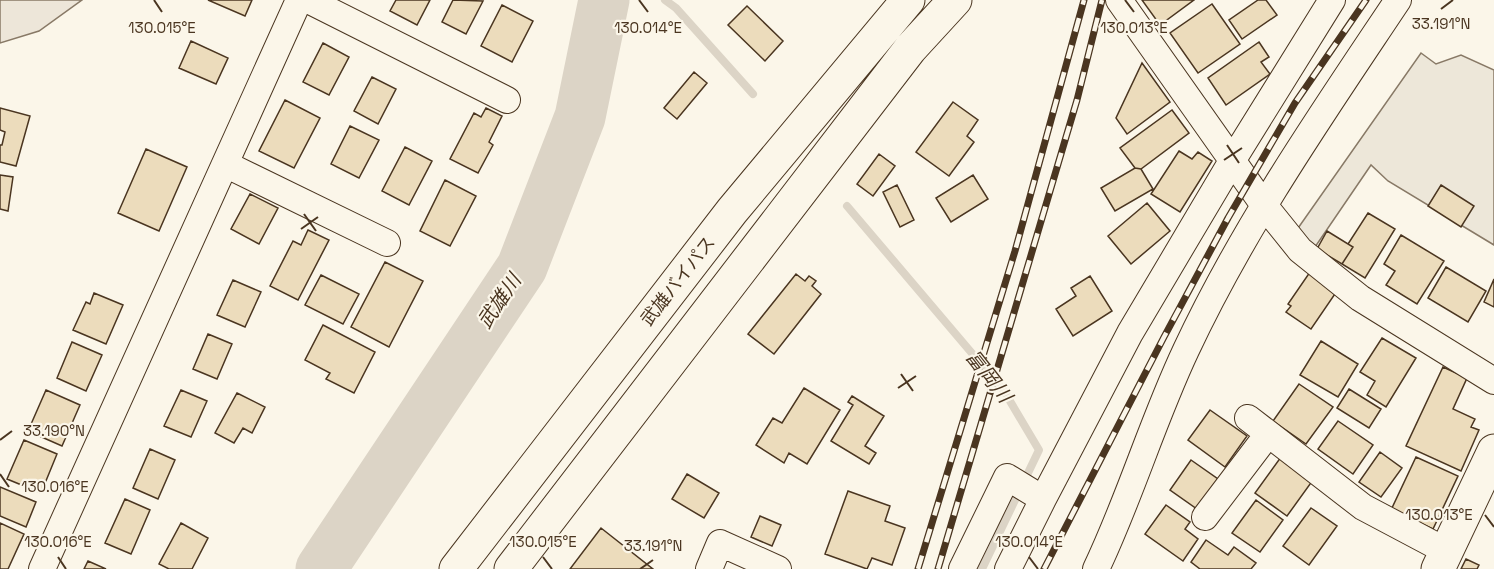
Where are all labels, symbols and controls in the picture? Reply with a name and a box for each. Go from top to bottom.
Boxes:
text: 33.191°N [1412,14,1470,33]
text: 130.015°E [128,18,196,37]
text: 130.014°E [614,18,682,37]
text: 130.013°E [1100,18,1168,37]
street label: 武雄バイパス [635,231,720,330]
water label: 武雄川 [471,267,528,333]
water label: 富岡川 [960,344,1019,409]
text: 33.190°N [23,421,85,440]
text: 130.016°E [21,477,89,496]
text: 130.013°E [1405,505,1473,524]
text: 130.016°E [24,532,92,551]
text: 130.015°E [509,532,577,551]
text: 130.014°E [995,532,1063,551]
text: 33.191°N [624,536,682,555]

